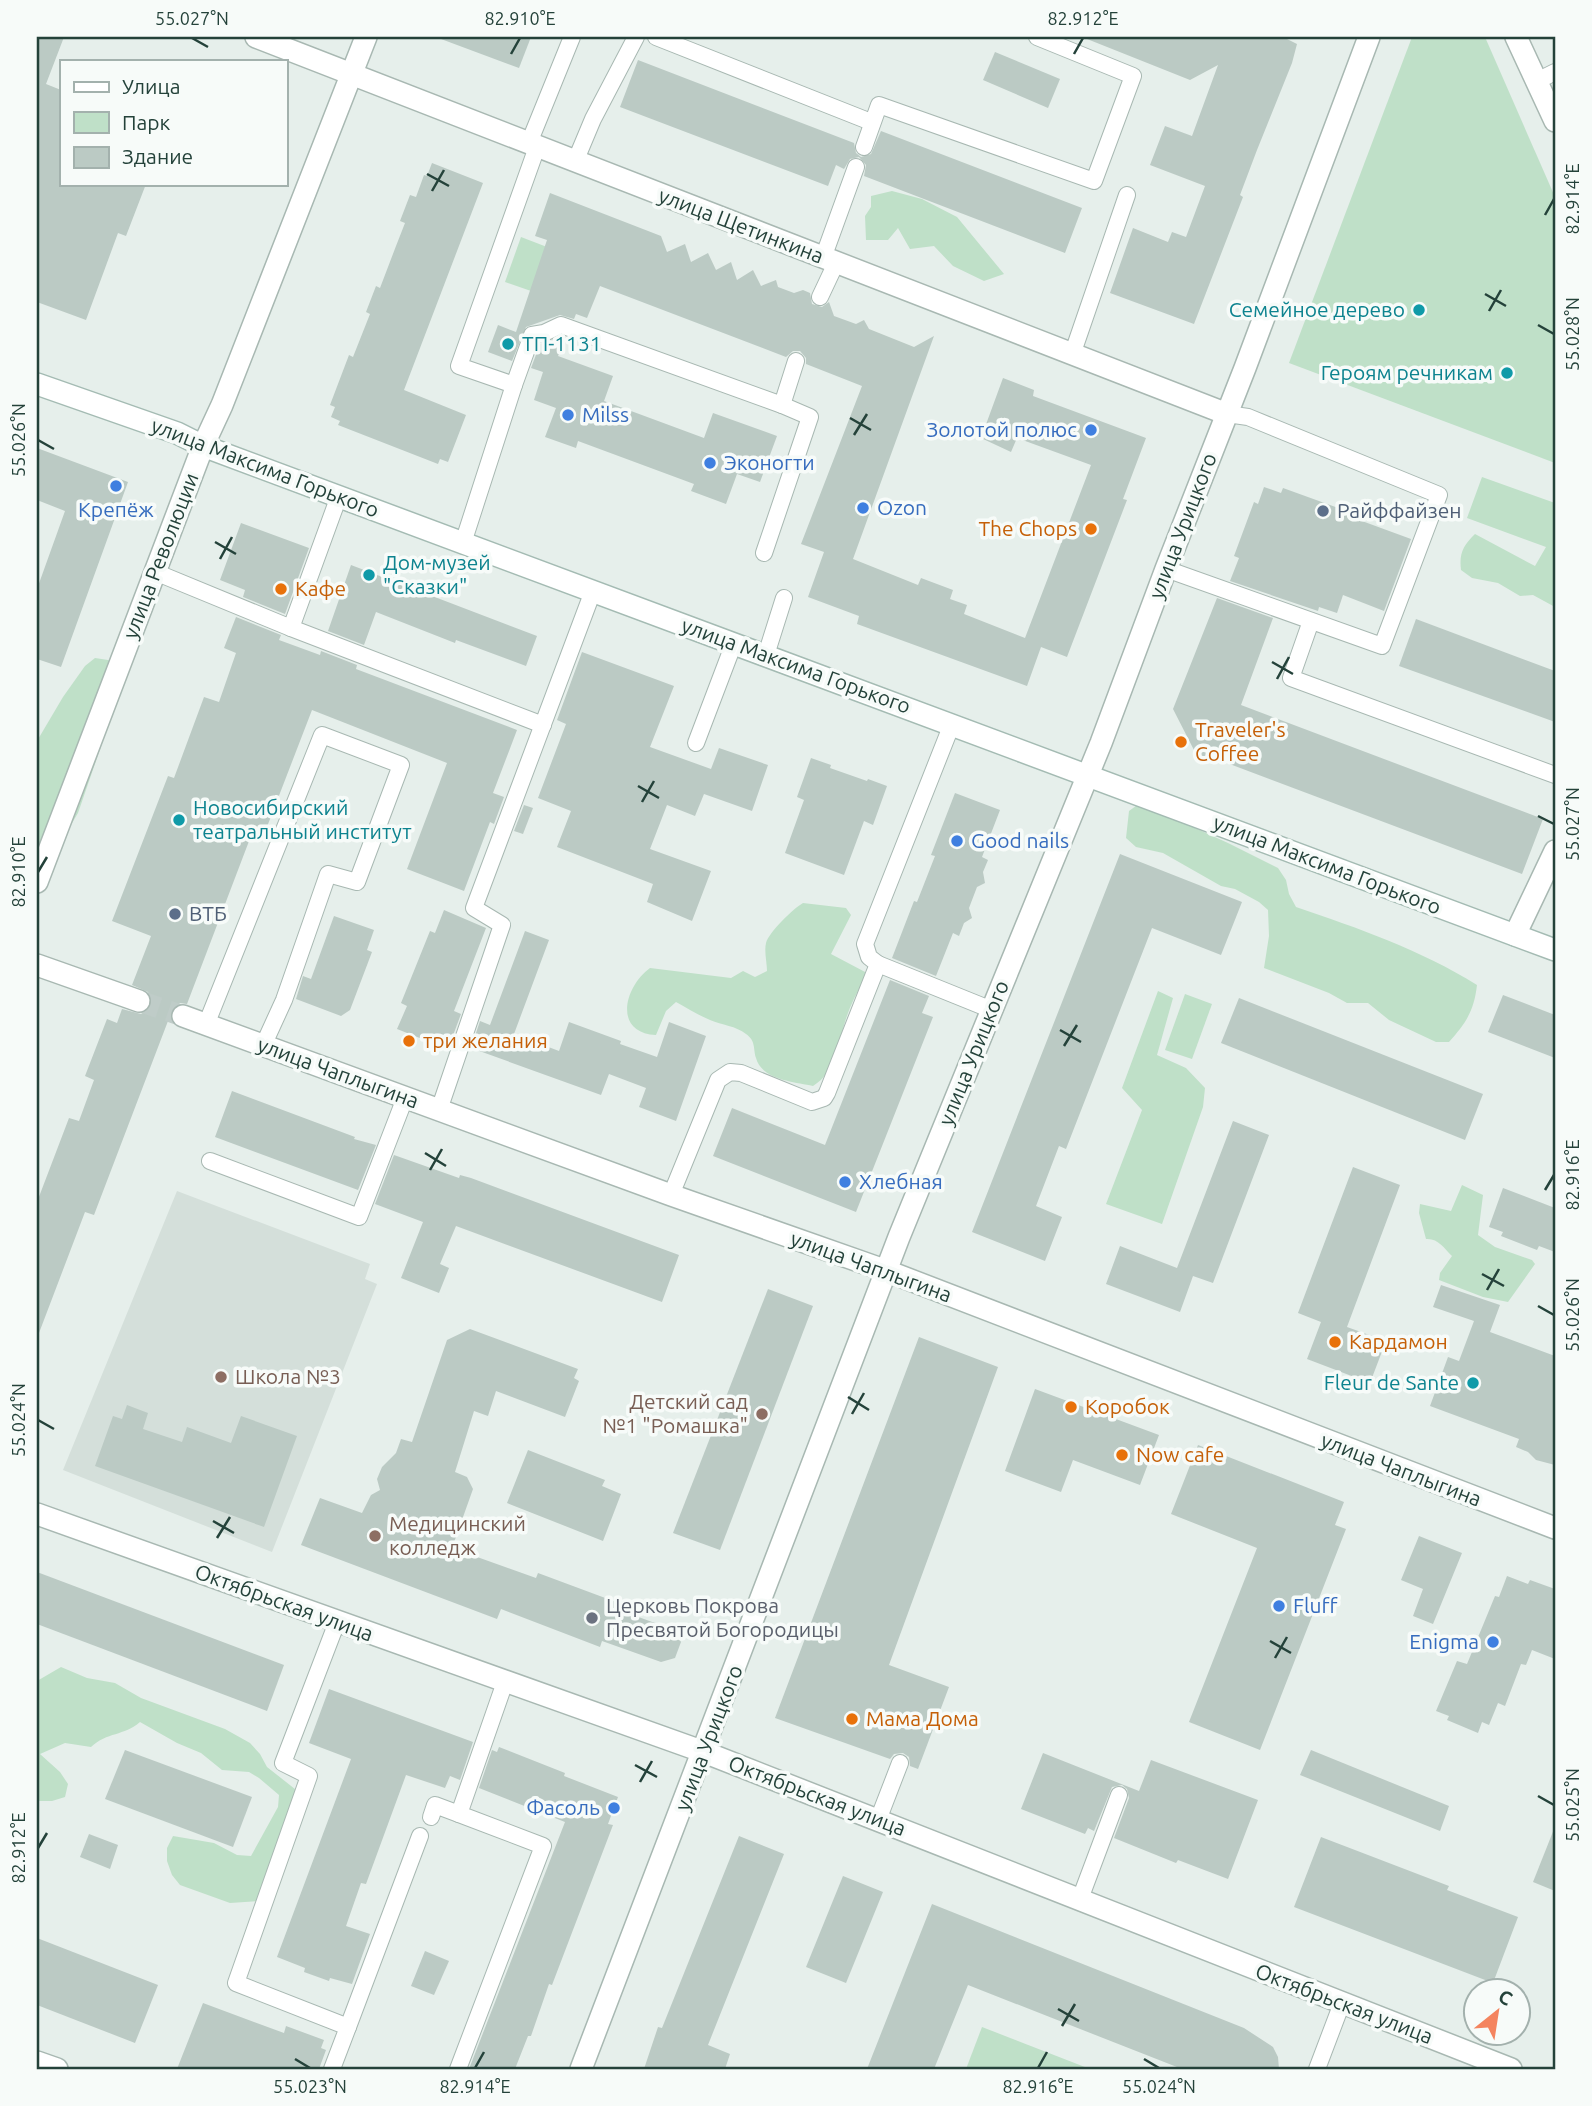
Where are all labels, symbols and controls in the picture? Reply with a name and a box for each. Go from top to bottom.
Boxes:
text: 55.027°N [155,8,229,28]
text: 82.910°E [484,8,556,28]
text: 82.912°E [1047,8,1119,28]
legend [60,60,287,186]
text: Улица [122,74,180,98]
text: Парк [122,110,171,134]
text: Здание [122,144,193,168]
text: 82.914°E [1562,163,1582,235]
street label: улица Щетинкина [655,183,827,268]
place label: Семейное дерево [1229,297,1405,321]
text: 55.028°N [1562,297,1582,371]
marker: Семейное дерево [1411,302,1427,318]
place label: ТП-1131 [522,331,602,355]
marker: ТП-1131 [500,336,516,352]
place label: Героям речникам [1321,360,1493,384]
marker: Героям речникам [1499,365,1515,381]
place label: Milss [582,402,629,426]
text: 55.026°N [8,403,28,477]
marker: Milss [560,407,576,423]
street label: улица Максима Горького [148,412,383,522]
place label: Золотой полюс [926,417,1077,441]
marker: Золотой полюс [1083,422,1099,438]
street label: улица Урицкого [1143,449,1221,602]
place label: Эконогти [724,450,815,474]
marker: Эконогти [702,455,718,471]
street label: улица Революции [117,469,203,642]
marker: Крепёж [108,478,124,494]
place label: Ozon [877,495,927,519]
place label: Крепёж [78,497,154,521]
place label: Райффайзен [1337,498,1462,522]
marker: Ozon [855,500,871,516]
marker: Райффайзен [1315,503,1331,519]
place label: The Chops [978,516,1077,540]
marker: The Chops [1083,521,1099,537]
place label: Дом-музей "Сказки" [383,550,491,598]
marker: Дом-музей "Сказки" [361,567,377,583]
place label: Кафе [295,576,346,600]
marker: Кафе [273,581,289,597]
street label: улица Максима Горького [678,612,914,718]
place label: Traveler's Coffee [1195,717,1286,765]
marker: Traveler's Coffee [1173,734,1189,750]
text: 55.027°N [1562,787,1582,861]
place label: Новосибирский театральный институт [193,795,412,843]
street label: улица Максима Горького [1210,809,1445,919]
marker: Новосибирский театральный институт [171,812,187,828]
place label: Good nails [971,828,1069,852]
marker: Good nails [949,833,965,849]
text: 82.910°E [8,836,28,908]
place label: ВТБ [189,901,227,925]
marker: ВТБ [167,906,183,922]
street label: улица Урицкого [933,977,1013,1129]
place label: три желания [423,1028,548,1052]
street label: улица Чаплыгина [254,1032,422,1112]
marker: три желания [401,1033,417,1049]
text: 82.916°E [1562,1139,1582,1211]
place label: Хлебная [859,1169,943,1193]
marker: Хлебная [837,1174,853,1190]
street label: улица Чаплыгина [787,1226,955,1306]
text: 55.026°N [1562,1278,1582,1352]
place label: Кардамон [1349,1329,1448,1353]
marker: Кардамон [1327,1334,1343,1350]
place label: Школа №3 [235,1364,341,1388]
marker: Школа №3 [213,1369,229,1385]
place label: Fleur de Sante [1324,1370,1459,1394]
marker: Fleur de Sante [1465,1375,1481,1391]
text: 55.024°N [8,1383,28,1457]
place label: Детский сад №1 "Ромашка" [603,1389,748,1437]
place label: Коробок [1085,1394,1170,1418]
marker: Коробок [1063,1399,1079,1415]
marker: Детский сад №1 "Ромашка" [754,1406,770,1422]
street label: улица Чаплыгина [1318,1427,1485,1511]
place label: Now cafe [1136,1442,1224,1466]
marker: Now cafe [1114,1447,1130,1463]
place label: Медицинский колледж [389,1511,526,1559]
marker: Медицинский колледж [367,1528,383,1544]
street label: Октябрьская улица [192,1559,377,1646]
place label: Церковь Покрова Пресвятой Богородицы [606,1593,839,1641]
place label: Fluff [1293,1593,1339,1617]
marker: Fluff [1271,1598,1287,1614]
marker: Церковь Покрова Пресвятой Богородицы [584,1610,600,1626]
place label: Enigma [1409,1629,1479,1653]
marker: Enigma [1485,1634,1501,1650]
street label: улица Урицкого [669,1661,747,1814]
place label: Мама Дома [866,1706,979,1730]
marker: Мама Дома [844,1711,860,1727]
street label: Октябрьская улица [725,1750,909,1840]
text: 55.025°N [1562,1768,1582,1842]
place label: Фасоль [526,1795,600,1819]
marker: Фасоль [606,1800,622,1816]
text: 82.912°E [8,1812,28,1884]
street label: Октябрьская улица [1252,1958,1436,2048]
north arrow [1462,1976,1532,2046]
text: С [1495,1985,1516,2010]
text: 55.023°N [273,2076,347,2096]
text: 82.914°E [439,2076,511,2096]
text: 82.916°E [1002,2076,1074,2096]
text: 55.024°N [1122,2076,1196,2096]

